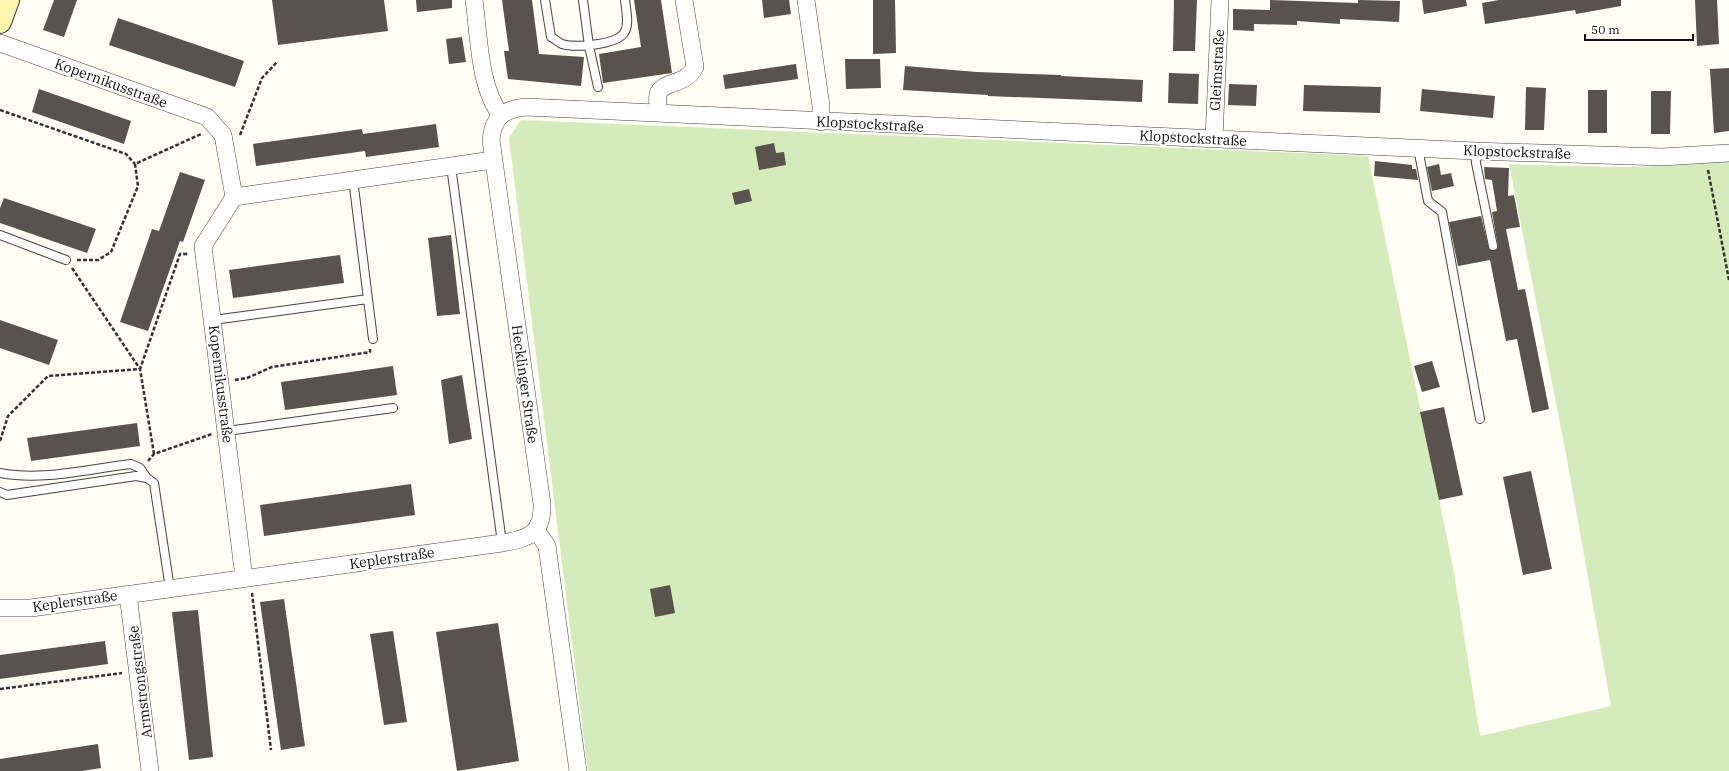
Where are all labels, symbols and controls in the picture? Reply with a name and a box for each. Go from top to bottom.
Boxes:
scale bar [1585,16,1693,42]
text: 50 m [1591,22,1620,37]
street label: Gleimstraße [1206,29,1228,111]
street label: Kopernikusstraße [52,54,170,112]
street label: Klopstockstraße [816,112,924,136]
street label: Klopstockstraße [1139,126,1247,150]
street label: Klopstockstraße [1463,141,1571,163]
street label: Kopernikusstraße [205,324,237,444]
street label: Hecklinger Straße [508,324,542,444]
street label: Keplerstraße [348,543,436,573]
street label: Keplerstraße [31,586,119,616]
street label: Armstrongstraße [124,625,156,739]

